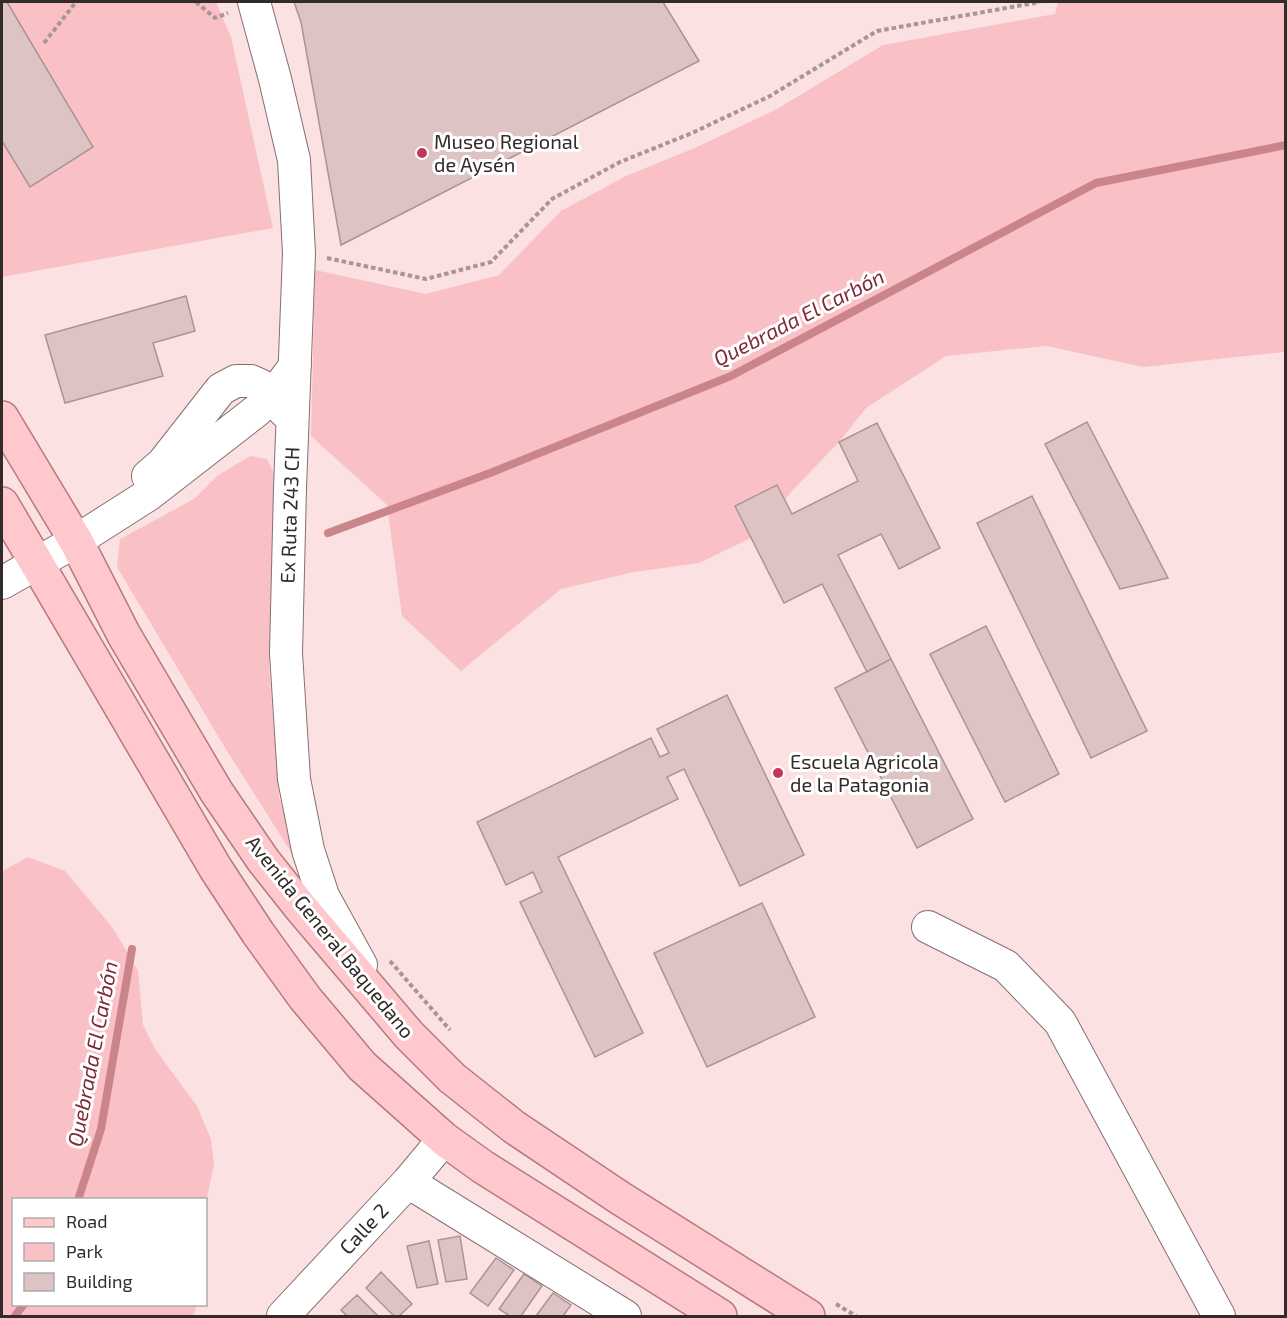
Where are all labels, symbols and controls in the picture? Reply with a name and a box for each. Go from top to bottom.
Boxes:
place label: Museo Regional de Aysén [434,129,579,176]
marker: Museo Regional de Aysén [415,146,429,160]
water label: Quebrada El Carbón [709,263,888,371]
street label: Ex Ruta 243 CH [275,446,303,584]
place label: Escuela Agricola de la Patagonia [790,749,939,796]
marker: Escuela Agricola de la Patagonia [771,766,785,780]
street label: Avenida General Baquedano [242,830,420,1042]
water label: Quebrada El Carbón [61,959,123,1149]
legend [12,1198,207,1306]
street label: Calle 2 [334,1198,393,1259]
text: Road [66,1210,107,1232]
text: Park [66,1240,103,1262]
text: Building [66,1270,133,1292]

